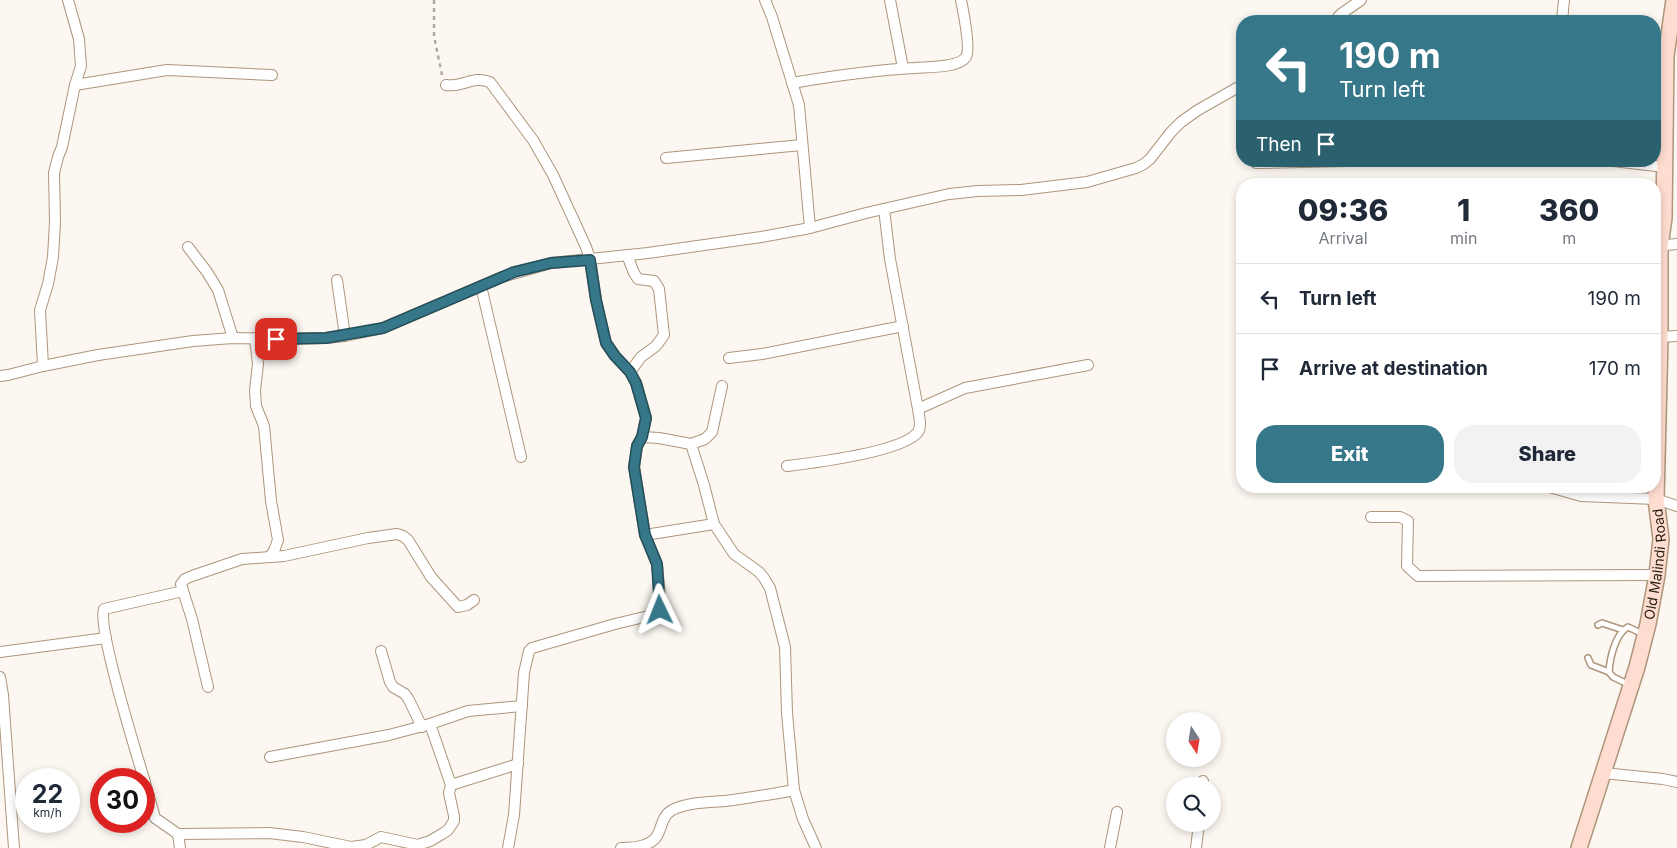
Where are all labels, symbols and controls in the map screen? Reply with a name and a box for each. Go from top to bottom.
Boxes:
text: 190 m [1339,34,1441,76]
icon: left [1256,35,1321,100]
text: Turn left [1339,76,1425,102]
icon: arrive [1312,130,1340,158]
text: Then [1256,133,1302,156]
text: 09:36 [1298,192,1388,228]
text: 1 [1457,192,1470,228]
text: 360 [1539,192,1599,228]
text: Arrival [1318,228,1368,248]
text: min [1450,228,1477,248]
text: m [1562,228,1576,248]
icon: left [1256,285,1284,313]
text: Turn left [1299,287,1377,310]
text: 190 m [1588,287,1641,310]
pin [255,318,297,360]
icon: arrive [262,325,290,353]
icon: arrive [1256,355,1284,383]
text: Arrive at destination [1299,357,1488,380]
text: 170 m [1589,357,1641,380]
button: Exit [1256,425,1444,483]
button: Share [1454,425,1641,483]
street label: Old Malindi Road [1640,508,1669,621]
position arrow [633,583,685,635]
north arrow [1166,712,1221,768]
map controls [1166,712,1221,832]
speed limit sign: 30 [90,768,155,833]
button: search [1166,777,1221,832]
text: 22 [32,779,63,809]
text: km/h [33,805,62,820]

